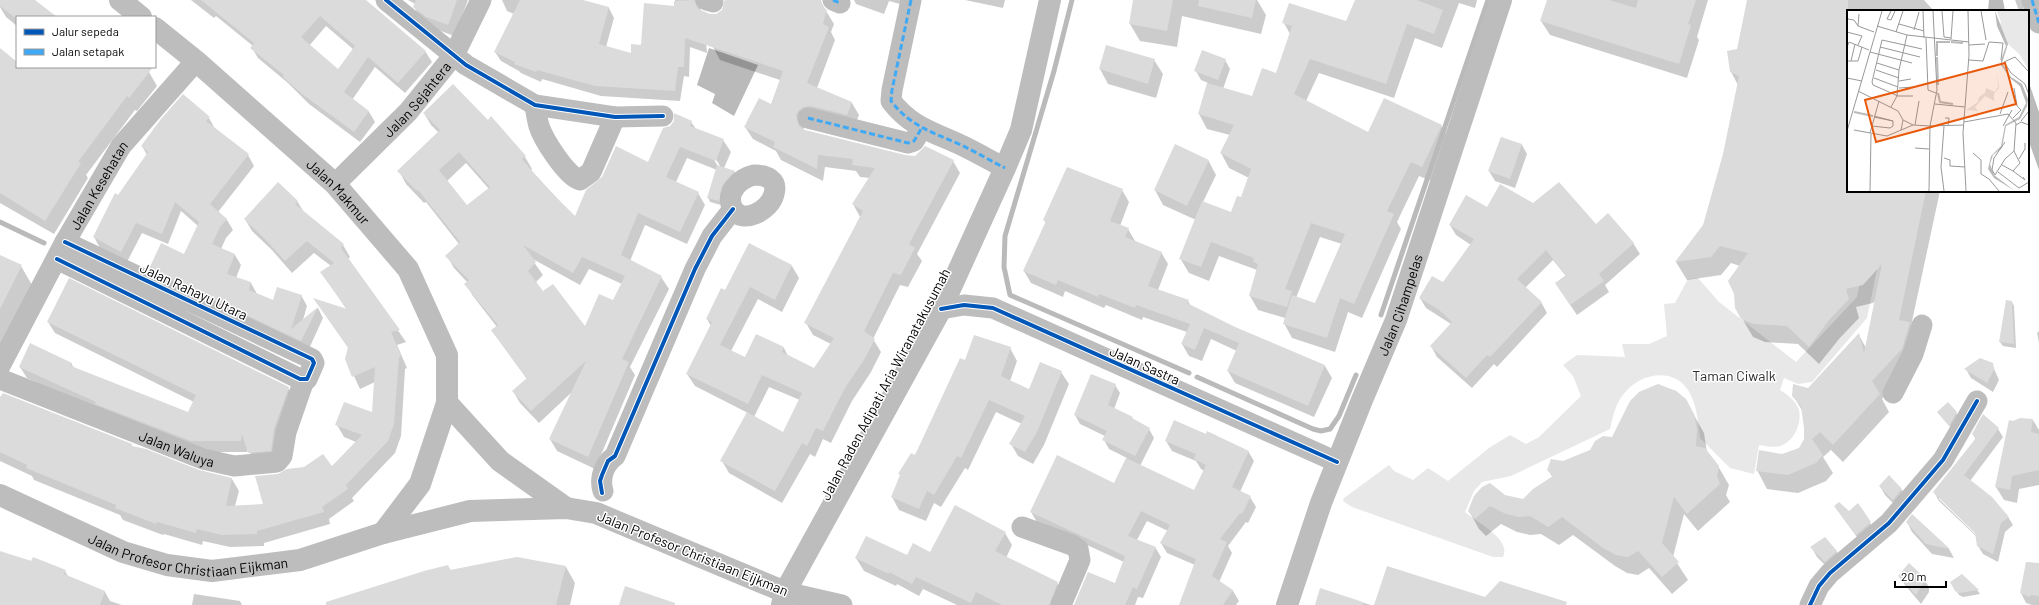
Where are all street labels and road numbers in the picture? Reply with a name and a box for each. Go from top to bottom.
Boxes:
street label: Jalan Sejahtera [379,58,454,140]
street label: Jalan Kesehatan [66,137,131,233]
street label: Jalan Makmur [304,155,374,227]
street label: Jalan Cihampelas [1373,252,1426,358]
street label: Jalan Rahayu Utara [138,259,250,323]
street label: Jalan Raden Adipati Aria Wiranatakusumah [816,265,954,503]
street label: Jalan Sastra [1107,342,1183,388]
street label: Jalan Waluya [137,426,216,470]
street label: Jalan Profesor Christiaan Eijkman [595,507,791,599]
street label: Jalan Profesor Christiaan Eijkman [86,529,289,580]

